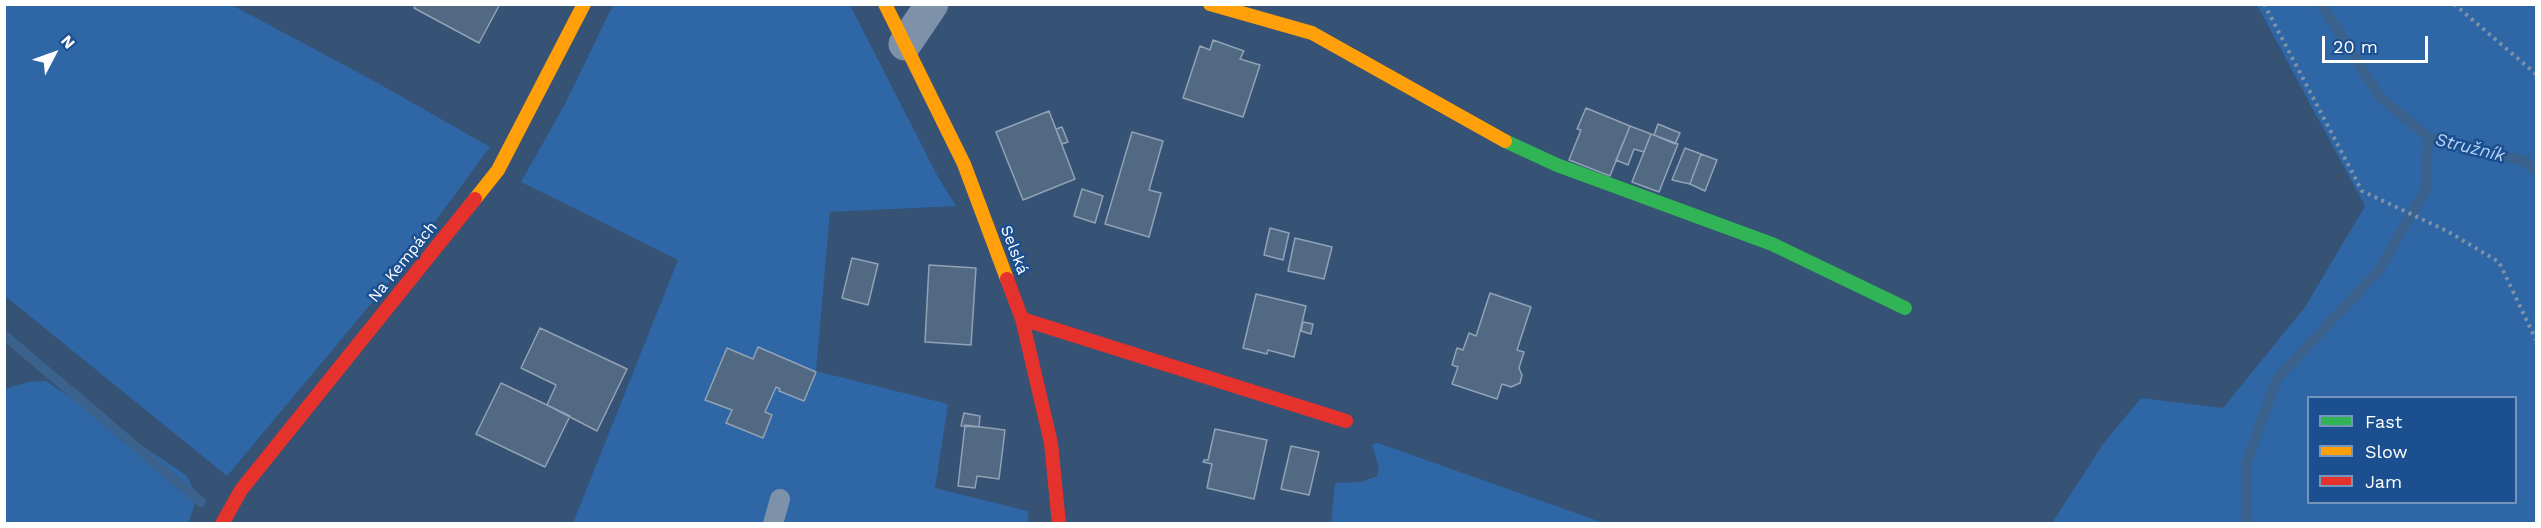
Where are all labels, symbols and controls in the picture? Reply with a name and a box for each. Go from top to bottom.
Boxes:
north arrow [24,24,84,84]
scale bar [2325,24,2432,62]
text: N [57,31,79,53]
text: 20 m [2333,36,2378,57]
water label: Stružník [2433,129,2507,167]
street label: Na Kempách [365,218,441,306]
street label: Selská [996,223,1032,277]
legend [2307,396,2517,504]
text: Fast [2365,411,2402,432]
text: Slow [2365,441,2408,462]
text: Jam [2365,471,2402,492]

